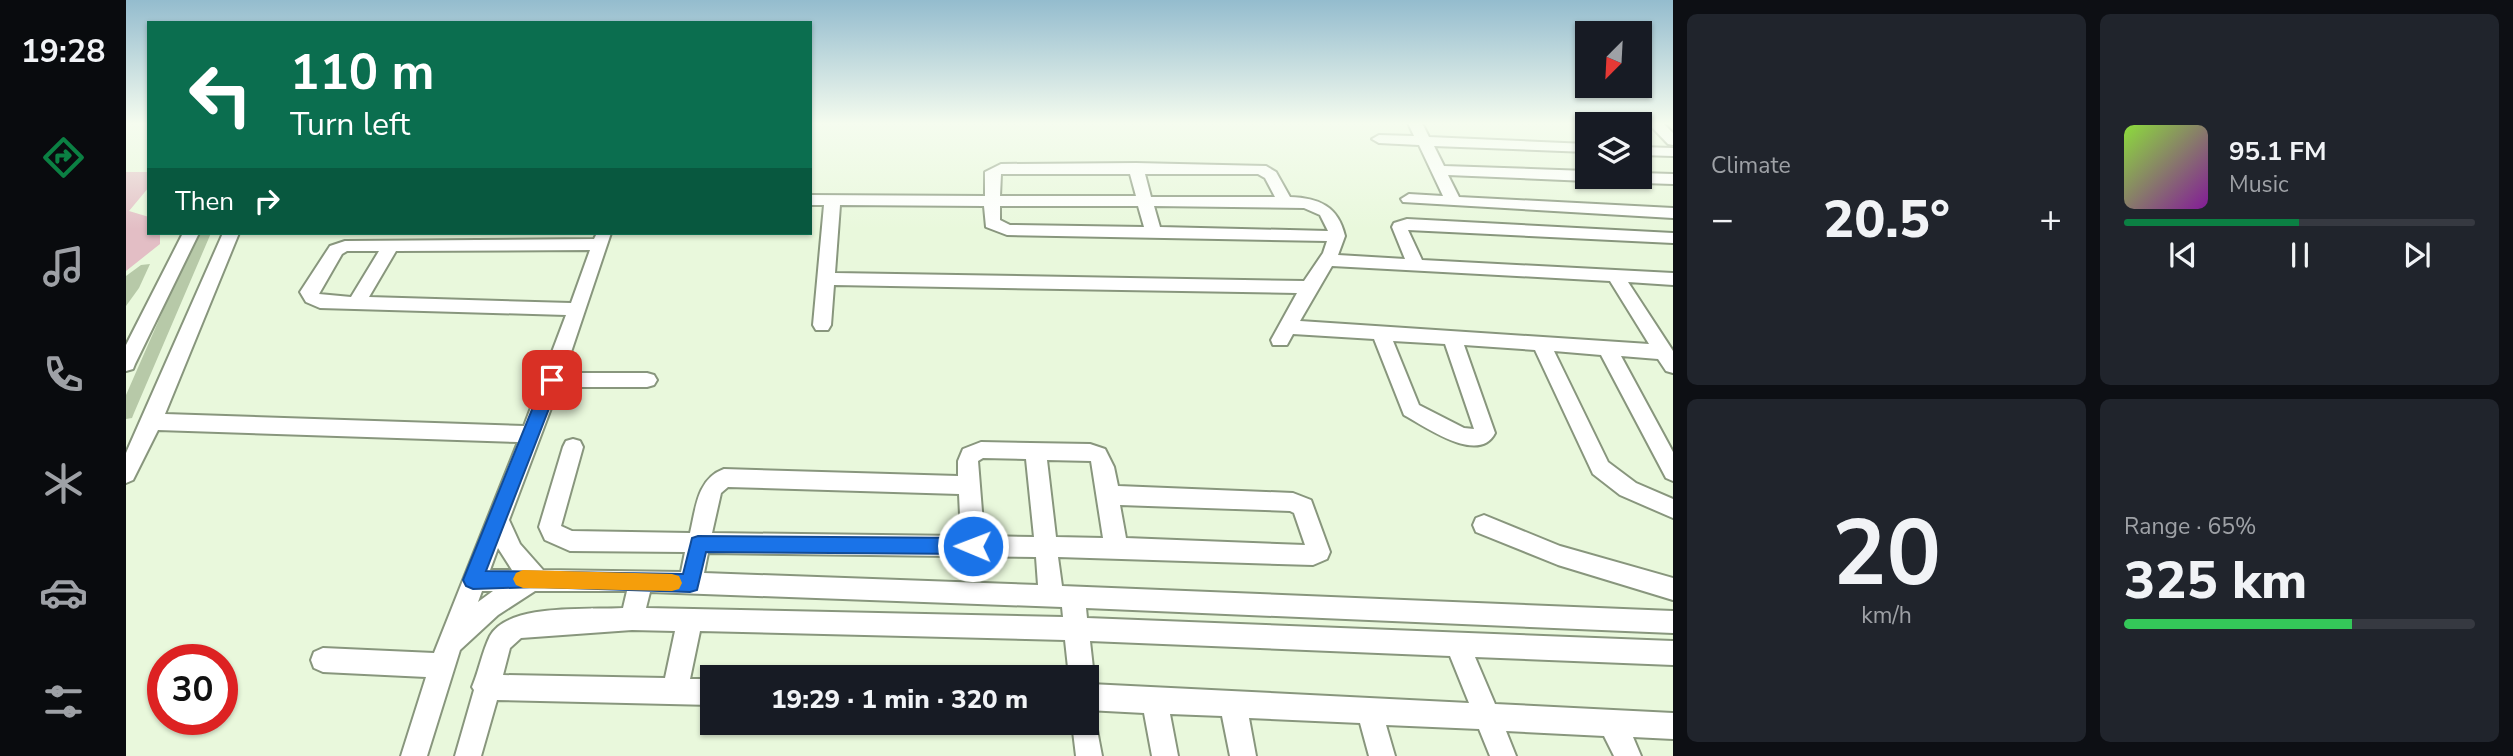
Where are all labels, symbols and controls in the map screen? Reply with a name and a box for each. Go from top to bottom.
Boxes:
north arrow [1575,21,1652,98]
map controls [1575,21,1652,189]
text: 19:28 [21,30,105,73]
text: 110 m [290,39,434,106]
icon: left [175,49,266,140]
text: Turn left [290,103,410,146]
button: layers [1575,112,1652,189]
icon: directions [39,133,88,182]
text: 95.1 FM [2229,134,2326,169]
text: Climate [1711,150,1791,181]
text: Music [2229,169,2289,200]
icon: right [248,182,286,220]
text: Then [175,184,234,219]
text: 20.5° [1823,184,1950,255]
text: − [1711,194,1734,245]
text: + [2039,194,2062,245]
icon: previous [2164,236,2202,274]
icon: pause [2281,236,2319,274]
icon: next [2398,236,2436,274]
icon: music [39,242,88,291]
icon: phone [39,350,88,399]
pin [522,350,582,410]
icon: arrive [533,361,571,399]
icon: climate [39,459,88,508]
text: 20 [1832,492,1941,616]
position arrow [936,509,1010,583]
text: Range · 65% [2124,511,2256,542]
text: 325 km [2124,545,2307,616]
icon: car [39,568,88,617]
text: km/h [1861,600,1912,631]
speed limit sign: 30 [147,644,238,735]
icon: filters [39,677,88,726]
text: 19:29 · 1 min · 320 m [771,682,1028,717]

